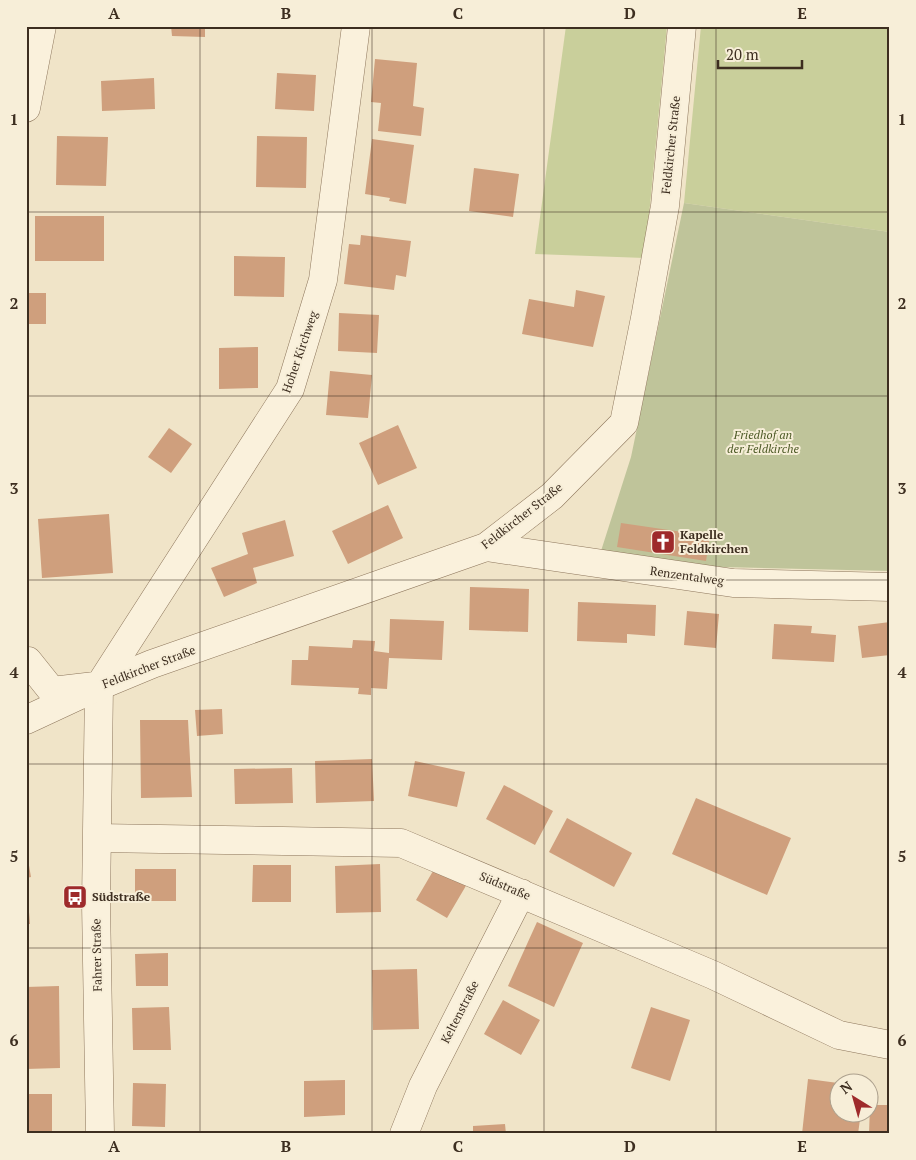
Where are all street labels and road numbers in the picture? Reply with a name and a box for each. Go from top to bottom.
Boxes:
street label: Feldkircher Straße [658,95,683,195]
street label: Hoher Kirchweg [279,308,321,395]
street label: Feldkircher Straße [478,479,565,552]
street label: Renzentalweg [649,563,726,588]
street label: Feldkircher Straße [100,642,198,691]
street label: Südstraße [477,868,533,903]
street label: Fahrer Straße [88,918,105,992]
street label: Keltenstraße [437,978,482,1046]

